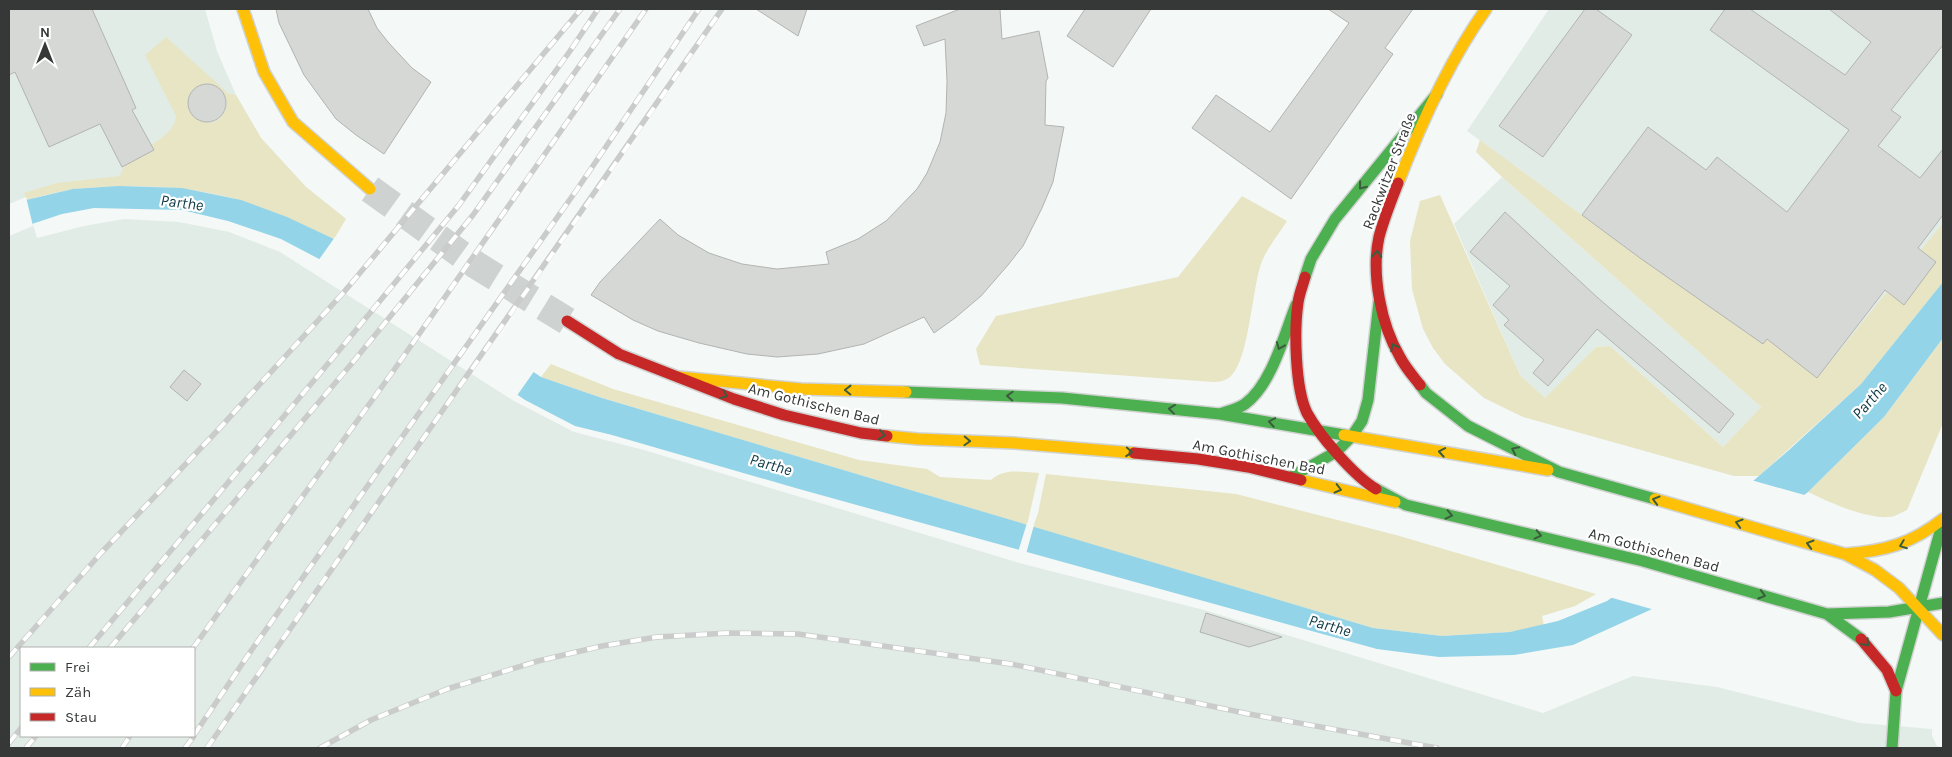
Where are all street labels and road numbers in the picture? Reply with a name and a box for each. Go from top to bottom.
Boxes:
street label: Rackwitzer Straße [1358,110,1420,232]
street label: Am Gothischen Bad [746,379,882,429]
street label: Am Gothischen Bad [1191,435,1327,479]
street label: Am Gothischen Bad [1587,524,1721,576]

